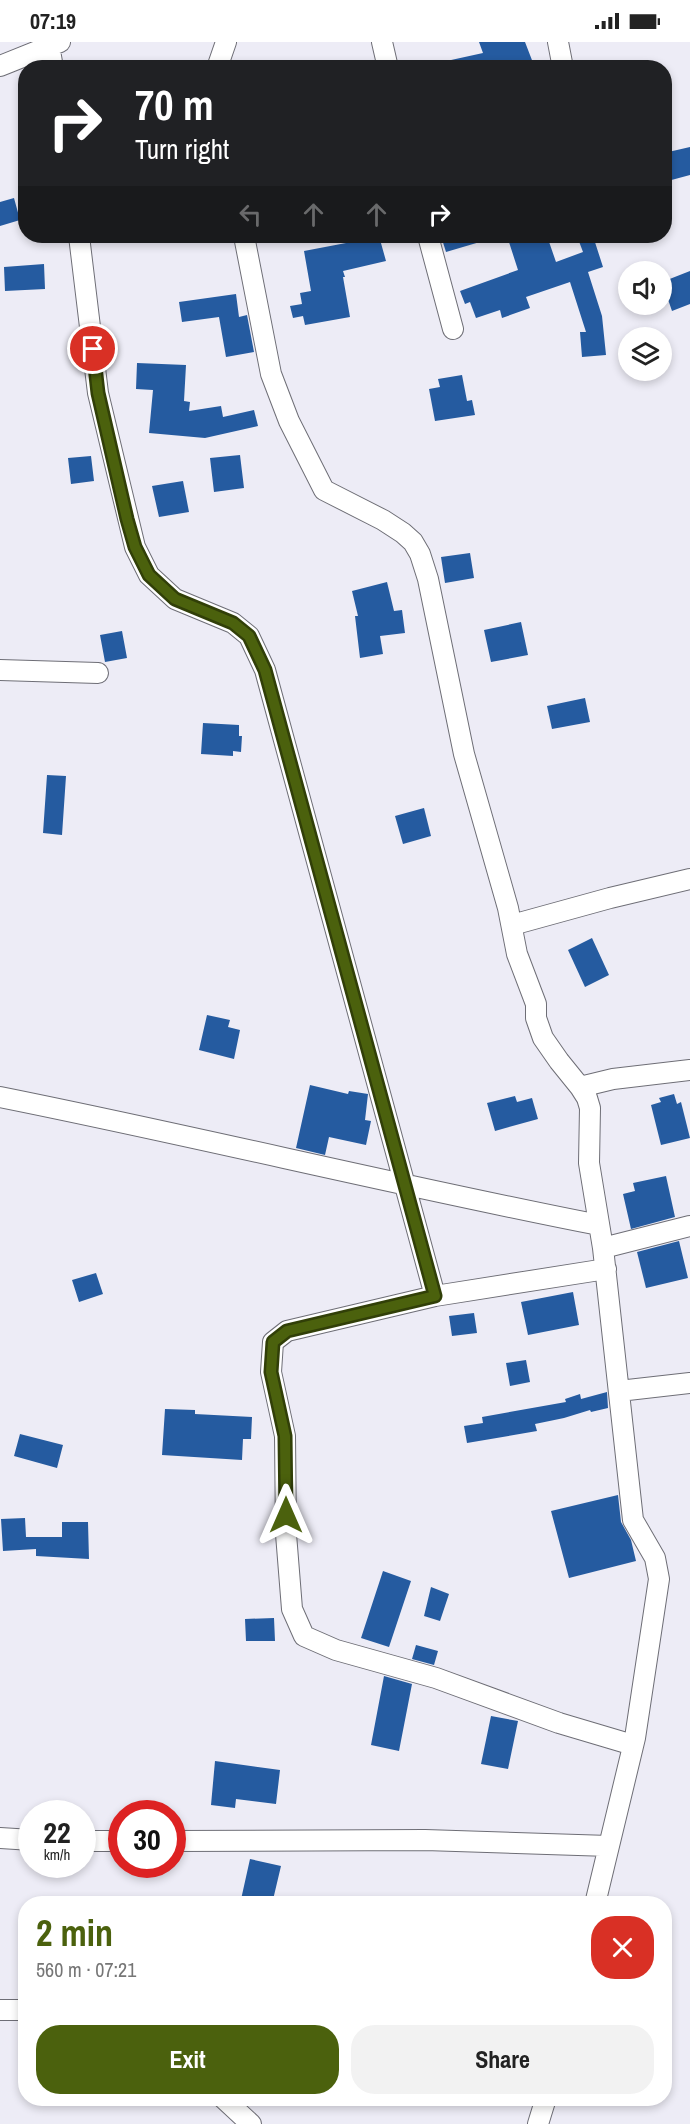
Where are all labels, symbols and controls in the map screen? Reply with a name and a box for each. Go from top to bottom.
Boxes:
text: 07:19 [30,6,76,36]
text: 70 m [135,77,214,133]
icon: right [36,84,114,162]
text: Turn right [135,131,229,167]
icon: left [234,198,267,231]
icon: ahead [297,198,330,231]
icon: ahead [360,198,393,231]
icon: right [423,198,456,231]
map controls [618,261,672,381]
button: sound [618,261,672,315]
pin [67,323,118,374]
button: layers [618,327,672,381]
icon: arrive [76,332,109,365]
position arrow [254,1483,318,1547]
speed limit sign: 30 [108,1800,186,1878]
text: 22 [43,1812,71,1852]
text: km/h [44,1844,70,1865]
text: 2 min [36,1909,113,1957]
button: close [591,1916,654,1979]
text: 560 m · 07:21 [36,1956,136,1983]
button: Exit [36,2025,339,2094]
button: Share [351,2025,654,2094]

